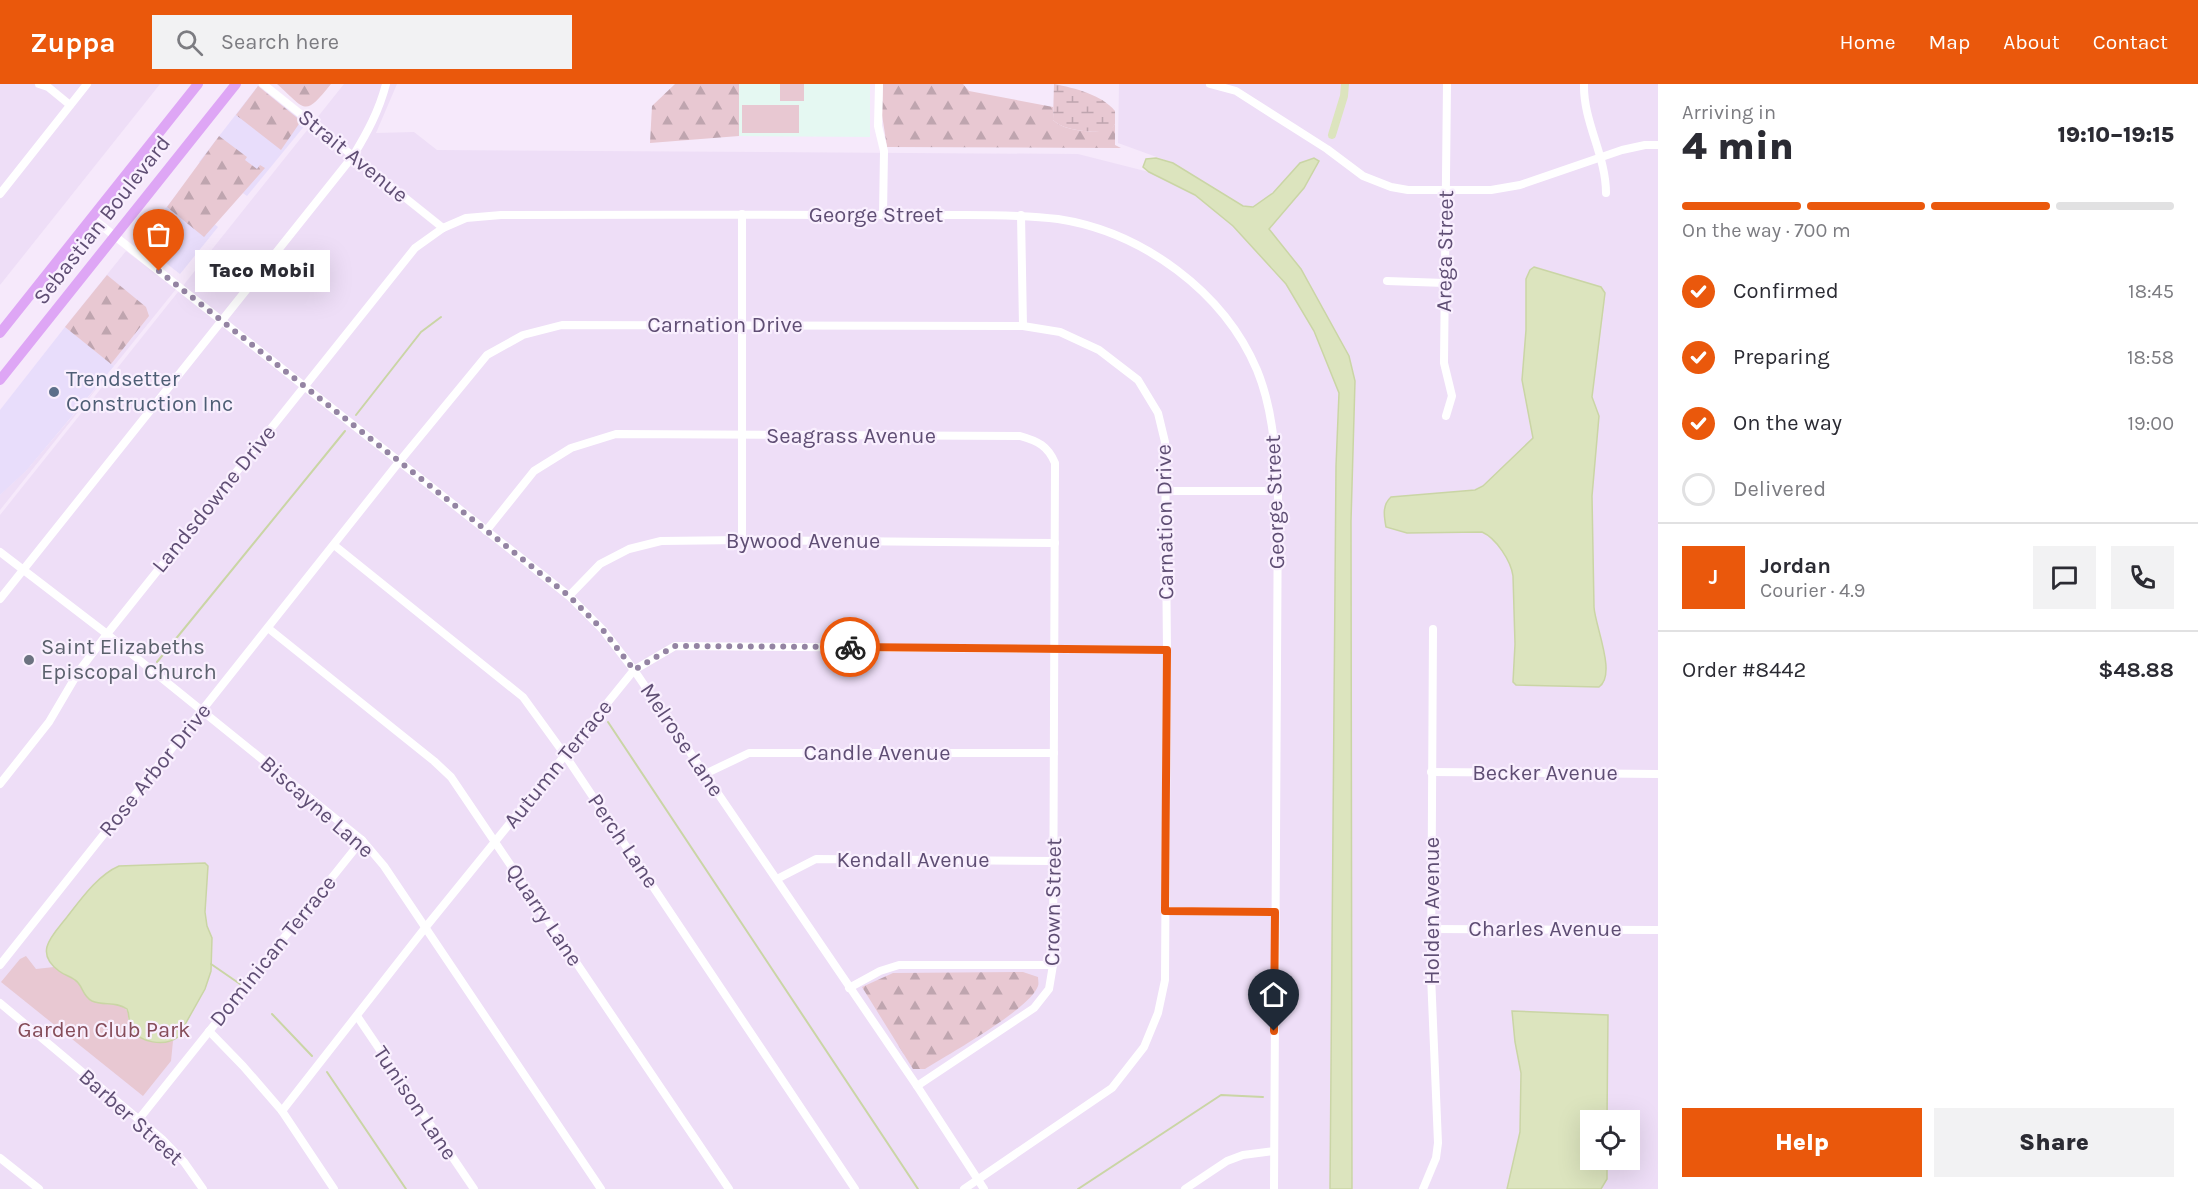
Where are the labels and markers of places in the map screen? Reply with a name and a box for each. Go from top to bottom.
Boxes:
pin [133,209,184,271]
callout: Taco Mobil [195,250,330,292]
place label: Trendsetter Construction Inc [66,366,233,417]
marker: Trendsetter Construction Inc [47,385,61,399]
place label: Saint Elizabeths Episcopal Church [41,634,217,685]
marker: Saint Elizabeths Episcopal Church [22,653,36,667]
pin [1248,969,1299,1031]

